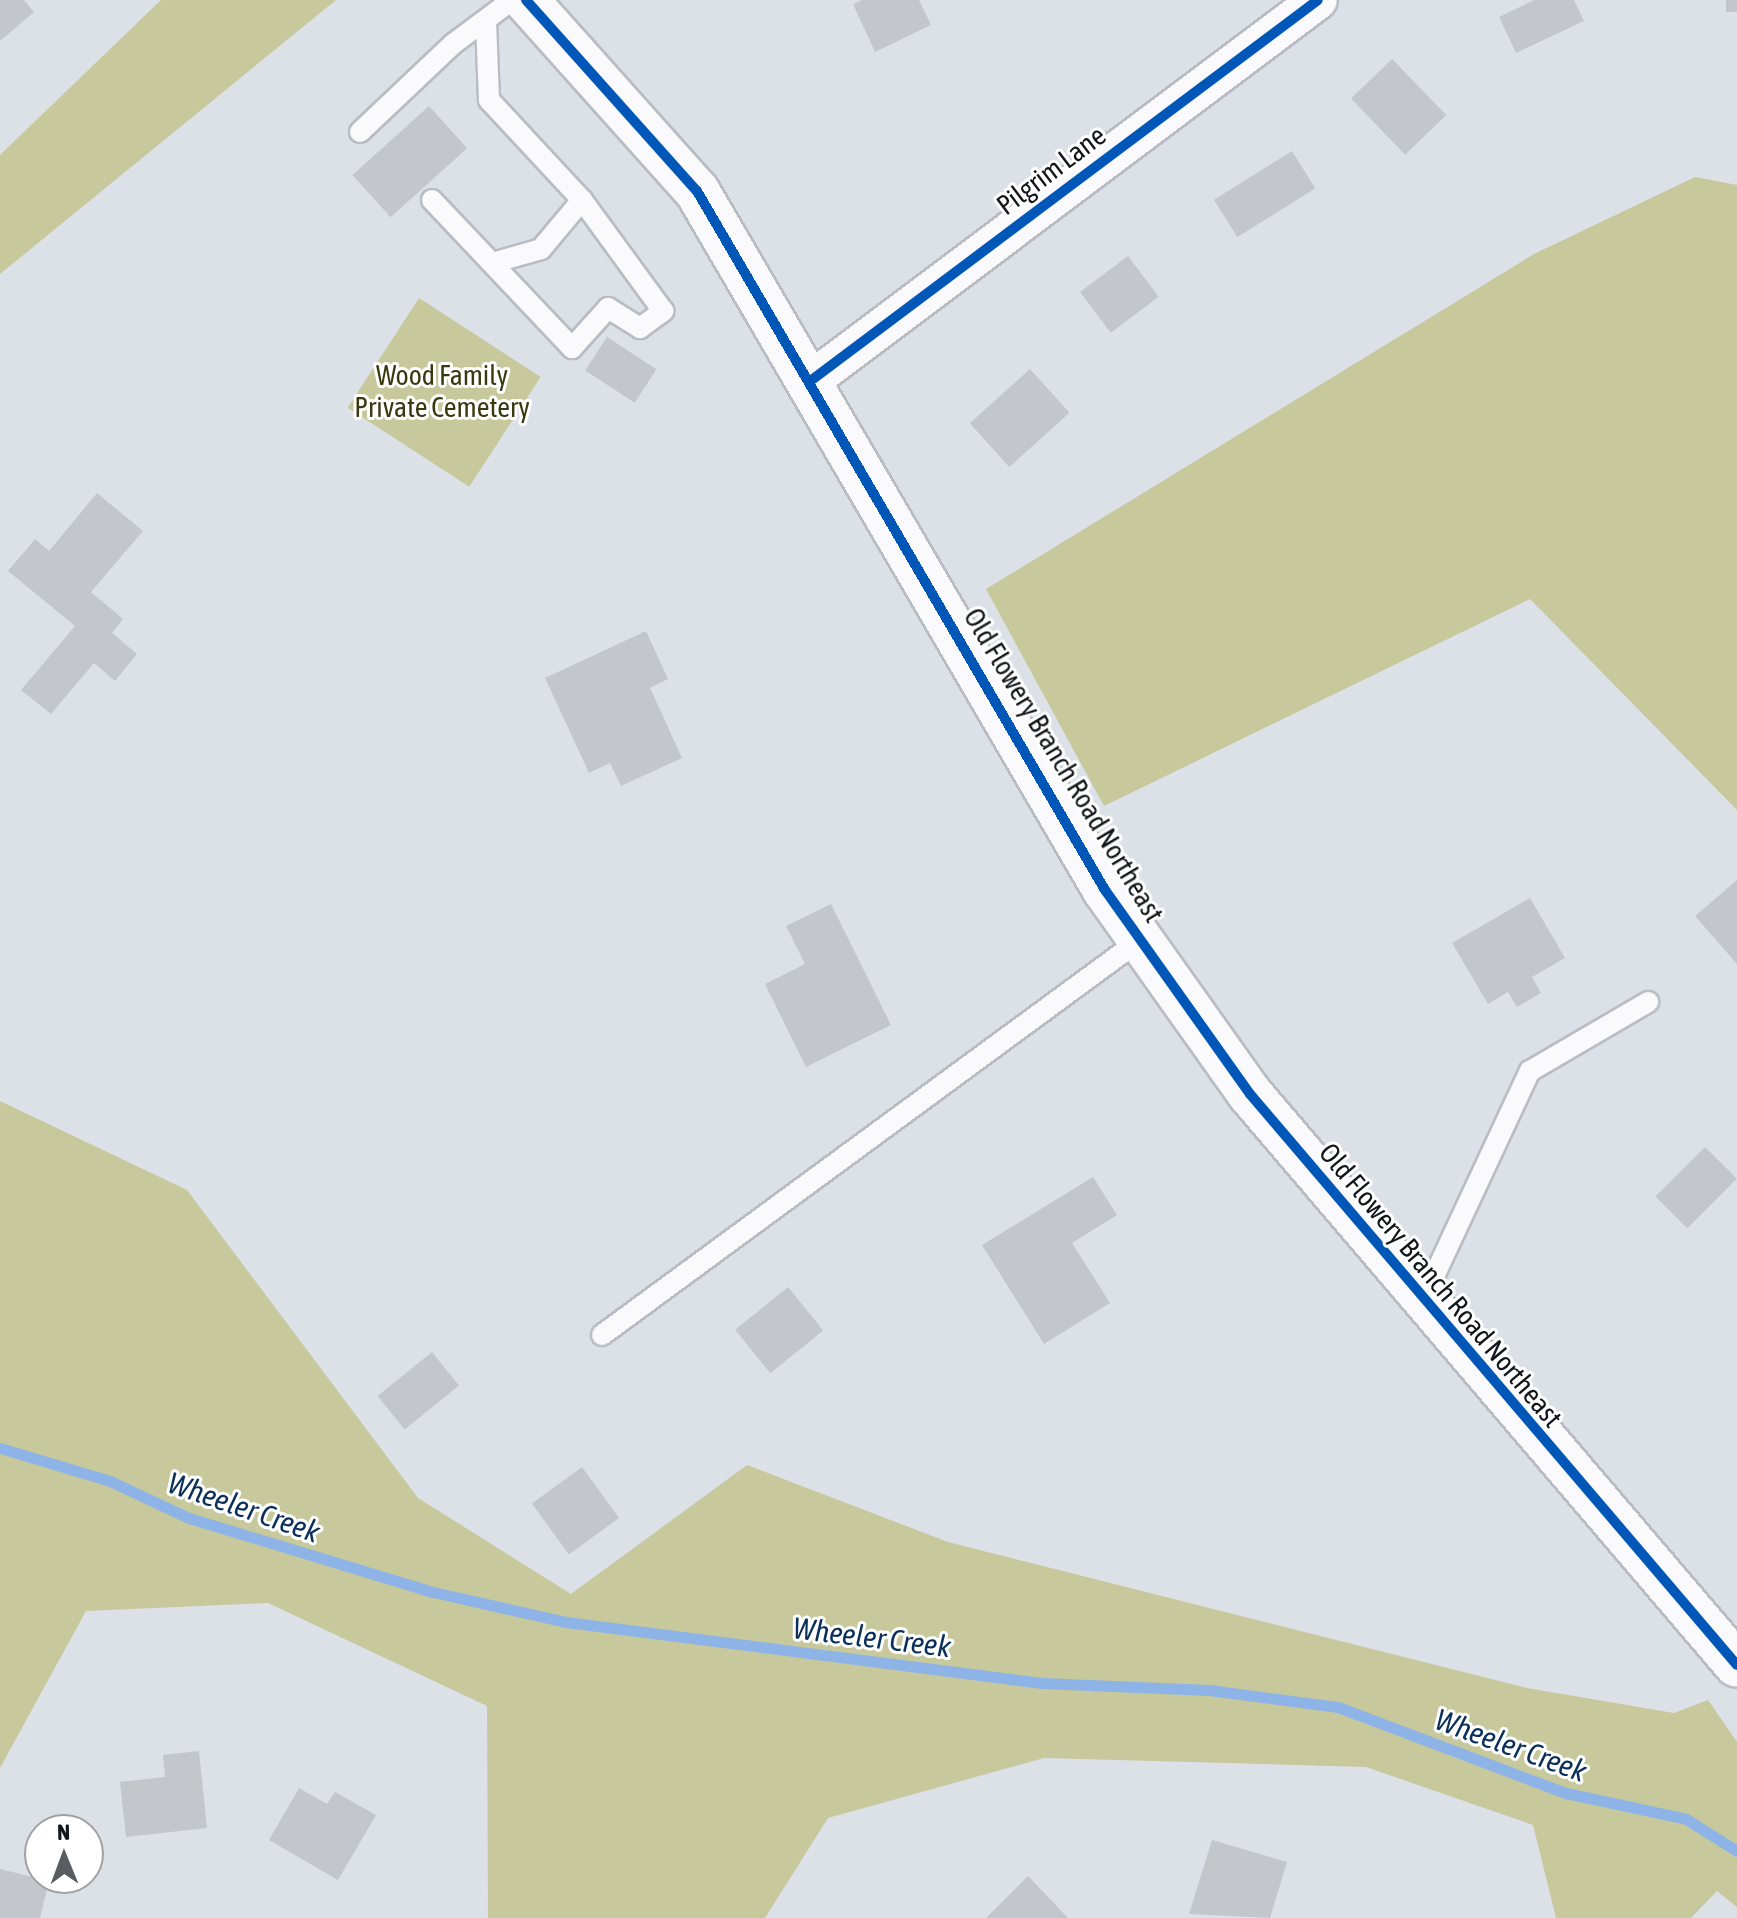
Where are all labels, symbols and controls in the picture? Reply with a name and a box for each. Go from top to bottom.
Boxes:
street label: Pilgrim Lane [990,118,1112,222]
park label: Wood Family Private Cemetery [354,358,530,424]
street label: Old Flowery Branch Road Northeast [957,602,1171,928]
street label: Old Flowery Branch Road Northeast [1312,1136,1570,1434]
water label: Wheeler Creek [163,1464,325,1550]
water label: Wheeler Creek [791,1609,953,1665]
water label: Wheeler Creek [1430,1701,1592,1789]
north arrow [24,1814,104,1894]
text: N [57,1819,70,1845]

